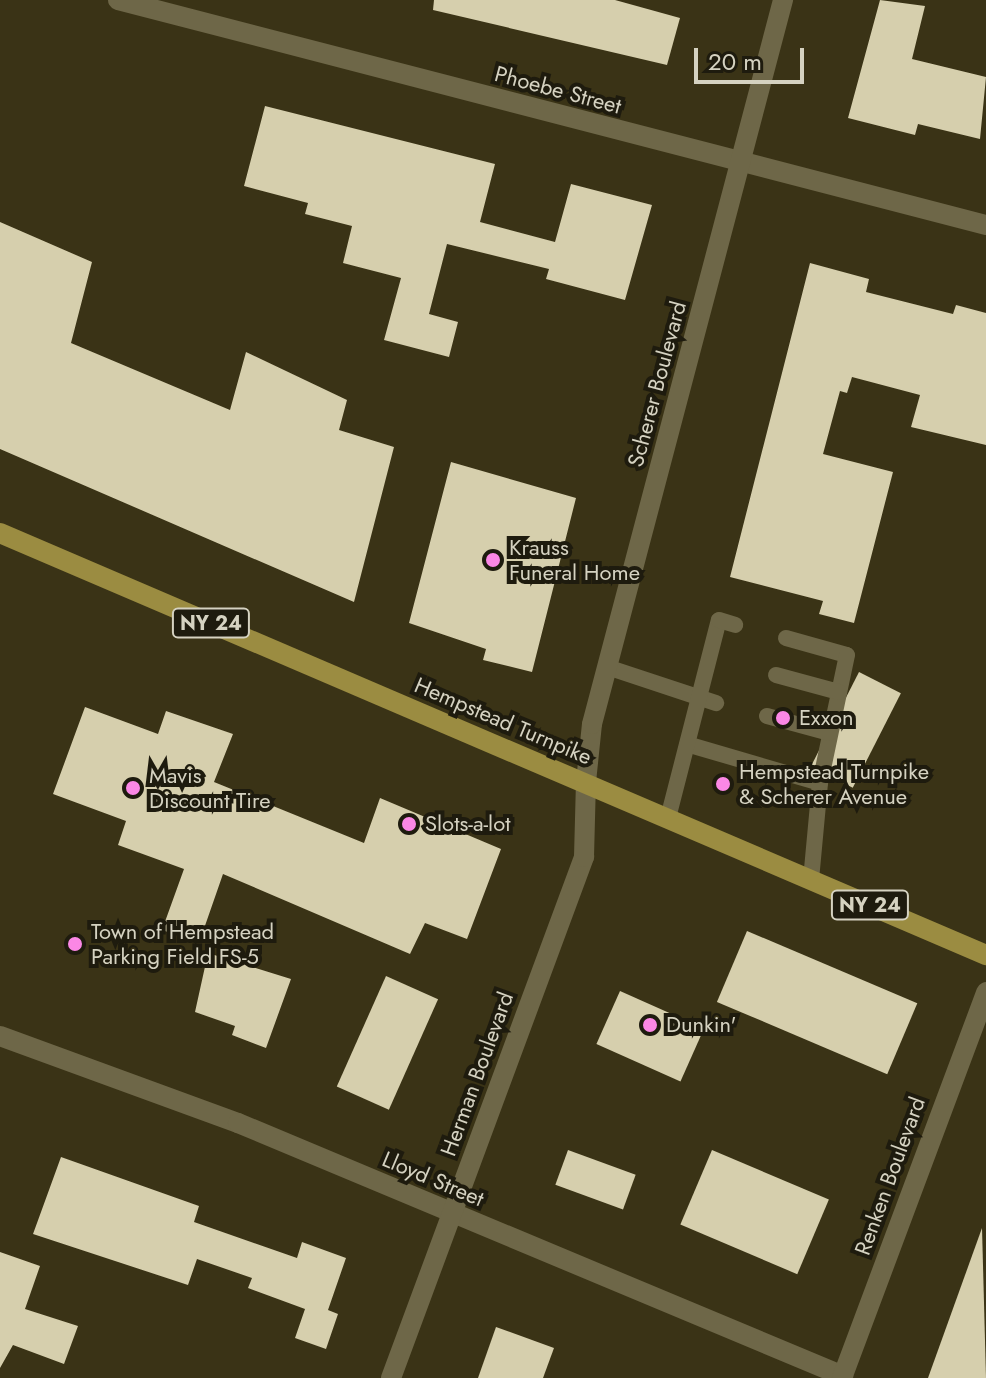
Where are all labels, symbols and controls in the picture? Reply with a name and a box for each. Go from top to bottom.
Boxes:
scale bar [698,32,808,82]
text: 20 m [708,44,762,79]
street label: Phoebe Street [492,60,624,120]
street label: Scherer Boulevard [622,298,692,470]
place label: Krauss Funeral Home [509,534,640,586]
marker: Krauss Funeral Home [484,551,502,569]
road number: NY 24 [171,607,251,639]
street label: Hempstead Turnpike [410,672,596,770]
place label: Exxon [799,705,853,731]
marker: Exxon [774,709,792,727]
place label: Hempstead Turnpike & Scherer Avenue [739,758,929,810]
place label: Mavis Discount Tire [149,762,271,814]
marker: Hempstead Turnpike & Scherer Avenue [714,775,732,793]
marker: Mavis Discount Tire [124,779,142,797]
place label: Slots-a-lot [425,811,510,837]
marker: Slots-a-lot [400,815,418,833]
road number: NY 24 [830,889,910,921]
place label: Town of Hempstead Parking Field FS-5 [91,918,274,970]
marker: Town of Hempstead Parking Field FS-5 [66,935,84,953]
street label: Herman Boulevard [435,988,519,1160]
place label: Dunkin' [666,1012,737,1038]
marker: Dunkin' [641,1016,659,1034]
street label: Renken Boulevard [849,1093,931,1259]
street label: Lloyd Street [378,1146,488,1212]

